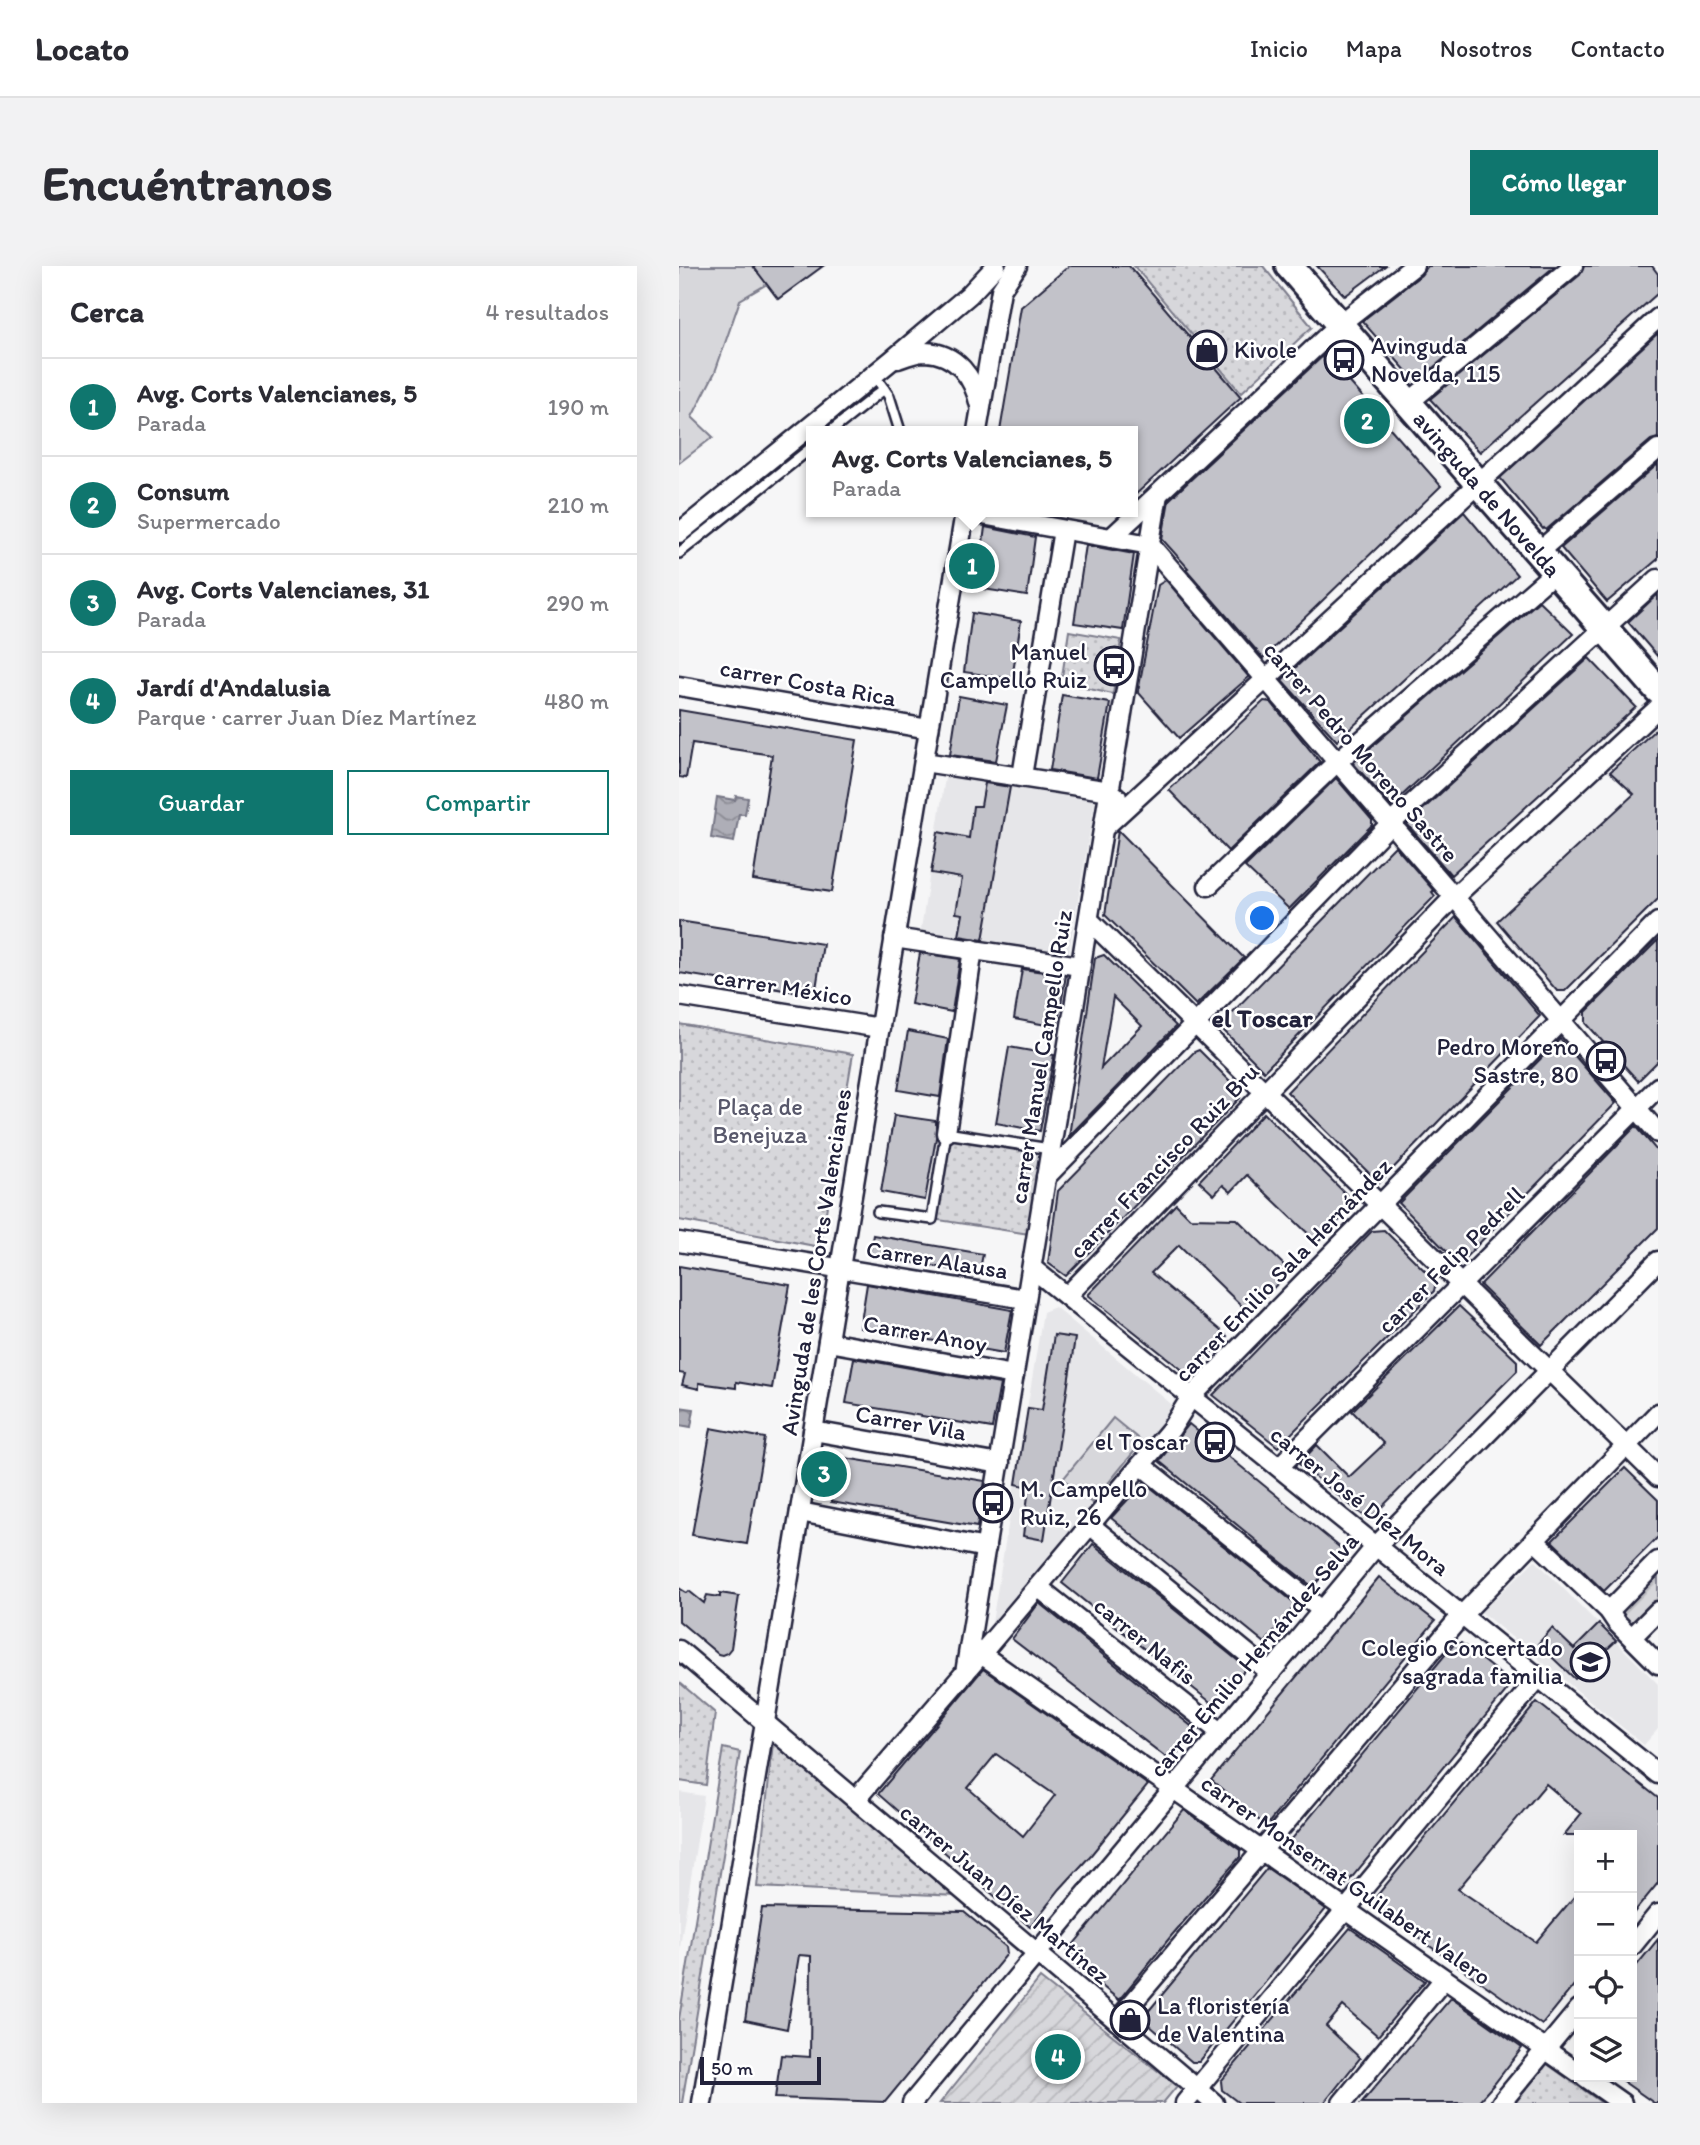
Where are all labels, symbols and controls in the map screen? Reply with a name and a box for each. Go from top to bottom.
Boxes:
text: Locato [35,29,129,68]
text: Inicio [1250,34,1308,63]
text: Mapa [1346,34,1402,63]
text: Nosotros [1440,34,1532,63]
text: Contacto [1570,34,1665,63]
button: Cómo llegar [1470,150,1658,215]
text: Encuéntranos [42,153,333,212]
text: Cerca [70,293,144,330]
text: 4 resultados [486,298,609,326]
shop icon: Kivole [1186,329,1228,371]
place label: Avinguda Novelda, 115 [1371,331,1500,388]
place label: Kivole [1234,335,1297,364]
bus stop icon: Avinguda Novelda, 115 [1323,339,1365,381]
text: Avg. Corts Valencianes, 5 [137,377,417,409]
text: 1 [88,393,98,421]
text: 190 m [548,393,609,421]
pin: 2 [1344,395,1390,447]
street label: avinguda de Novelda [1407,404,1568,583]
text: Parada [137,409,206,437]
popup [806,426,1138,517]
text: Avg. Corts Valencianes, 5 [832,442,1112,474]
text: Parada [832,474,901,502]
text: Consum [137,475,229,507]
text: 2 [87,491,99,519]
text: 210 m [548,491,609,519]
text: Supermercado [137,507,281,535]
pin: 1 [949,540,995,592]
text: Avg. Corts Valencianes, 31 [137,573,429,605]
text: 3 [87,589,99,617]
text: 290 m [546,589,609,617]
text: Parada [137,605,206,633]
street label: carrer Pedro Moreno Sastre [1258,635,1465,868]
place label: Manuel Campello Ruiz [940,637,1087,694]
bus stop icon: Manuel Campello Ruiz [1093,645,1135,687]
street label: carrer Costa Rica [718,653,899,712]
text: Jardí d'Andalusia [137,671,331,703]
text: 4 [86,687,100,715]
text: 480 m [544,687,609,715]
text: Parque · carrer Juan Díez Martínez [137,703,476,731]
button: Guardar [70,770,333,835]
button: Compartir [347,770,609,835]
your location [1245,901,1279,935]
street label: carrer Manuel Campello Ruiz [1003,908,1078,1206]
street label: carrer México [712,961,854,1012]
district label: el Toscar [1212,1002,1313,1034]
place label: Pedro Moreno Sastre, 80 [1436,1032,1579,1089]
bus stop icon: Pedro Moreno Sastre, 80 [1585,1040,1627,1082]
street label: carrer Francisco Ruiz Bru [1063,1057,1265,1265]
street label: Avinguda de les Corts Valencianes [774,1086,857,1437]
park label: Plaça de Benejuza [713,1092,808,1149]
street label: carrer Emilio Sala Hernández [1168,1151,1398,1388]
street label: carrer Felip Pedrell [1371,1180,1530,1339]
street label: Carrer Alausa [864,1234,1010,1285]
street label: Carrer Anoy [861,1308,989,1359]
street label: Carrer Vila [853,1398,969,1447]
street label: carrer José Díez Mora [1265,1419,1456,1582]
bus stop icon: el Toscar [1194,1421,1236,1463]
place label: el Toscar [1095,1427,1188,1456]
pin: 3 [801,1448,847,1500]
place label: M. Campello Ruiz, 26 [1020,1474,1147,1531]
bus stop icon: M. Campello Ruiz, 26 [972,1482,1014,1524]
street label: carrer Emilio Hernández Selva [1143,1526,1365,1783]
street label: carrer Nafis [1088,1591,1202,1691]
place label: Colegio Concertado sagrada familia [1361,1633,1563,1690]
school or university icon: Colegio Concertado sagrada familia [1569,1641,1611,1683]
street label: carrer Monserrat Guilabert Valero [1196,1768,1497,1991]
street label: carrer Juan Díez Martínez [894,1797,1116,1990]
map controls [1574,1830,1637,2082]
button: + [1574,1830,1637,1893]
button: − [1574,1893,1637,1956]
button: locate [1574,1956,1637,2019]
place label: La floristería de Valentina [1157,1991,1290,2048]
shop icon: La floristería de Valentina [1109,1999,1151,2041]
button: layers [1574,2019,1637,2082]
pin: 4 [1035,2031,1081,2083]
scale bar [700,2054,821,2086]
text: 50 m [711,2057,753,2080]

